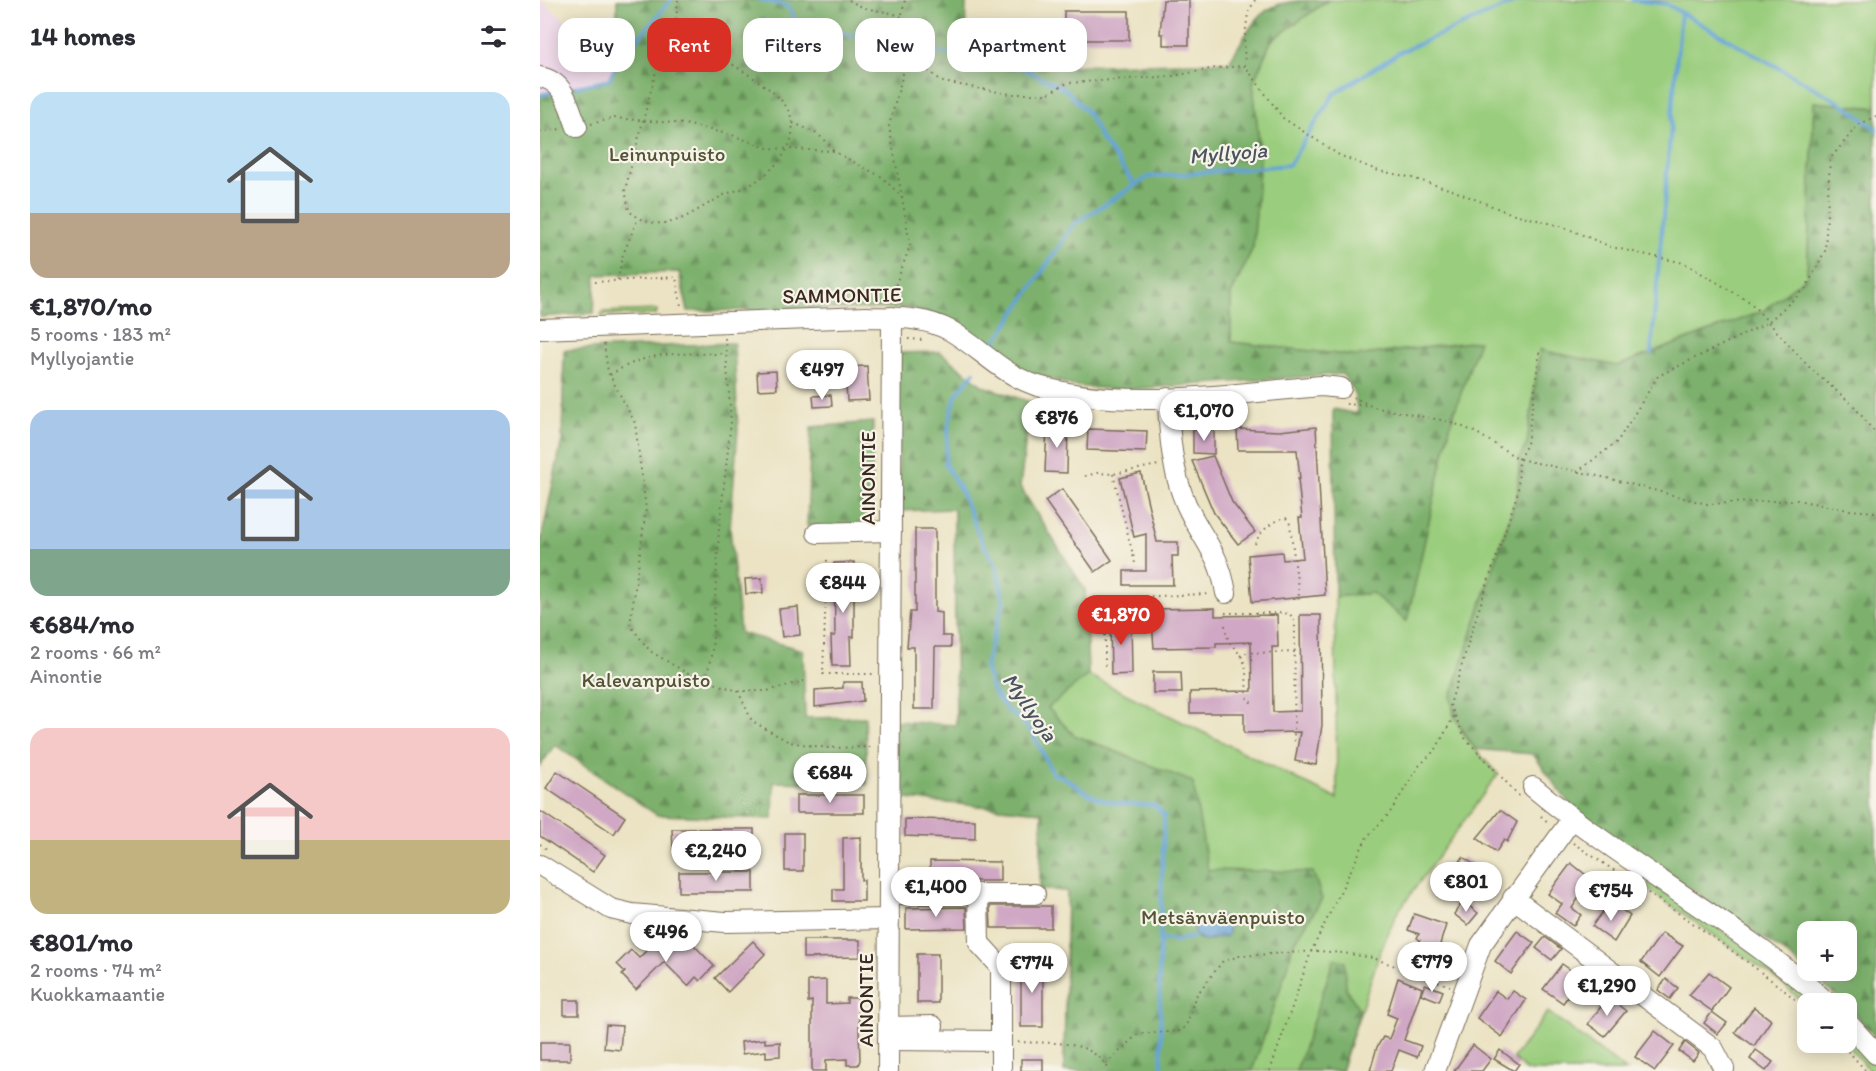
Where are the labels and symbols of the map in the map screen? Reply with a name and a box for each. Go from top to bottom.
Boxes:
water label: Myllyoja [1188,136,1269,170]
park label: Leinunpuisto [609,141,725,166]
street label: SAMMONTIE [782,281,902,309]
pin: €497 [786,350,858,401]
pin: €1,070 [1155,391,1253,442]
pin: €876 [1021,398,1093,449]
street label: AINONTIE [855,431,880,525]
pin: €844 [807,563,879,614]
pin: €1,870 [1072,595,1170,646]
park label: Kalevanpuisto [582,667,710,692]
water label: Myllyoja [997,667,1064,748]
pin: €684 [794,753,866,804]
pin: €2,240 [667,831,765,882]
pin: €801 [1430,862,1502,913]
pin: €1,400 [887,867,985,918]
pin: €754 [1575,871,1647,922]
park label: Metsänväenpuisto [1141,904,1305,929]
pin: €496 [630,912,702,963]
pin: €779 [1396,942,1468,993]
pin: €774 [996,943,1068,994]
street label: AINONTIE [853,953,878,1047]
pin: €1,290 [1558,966,1656,1017]

